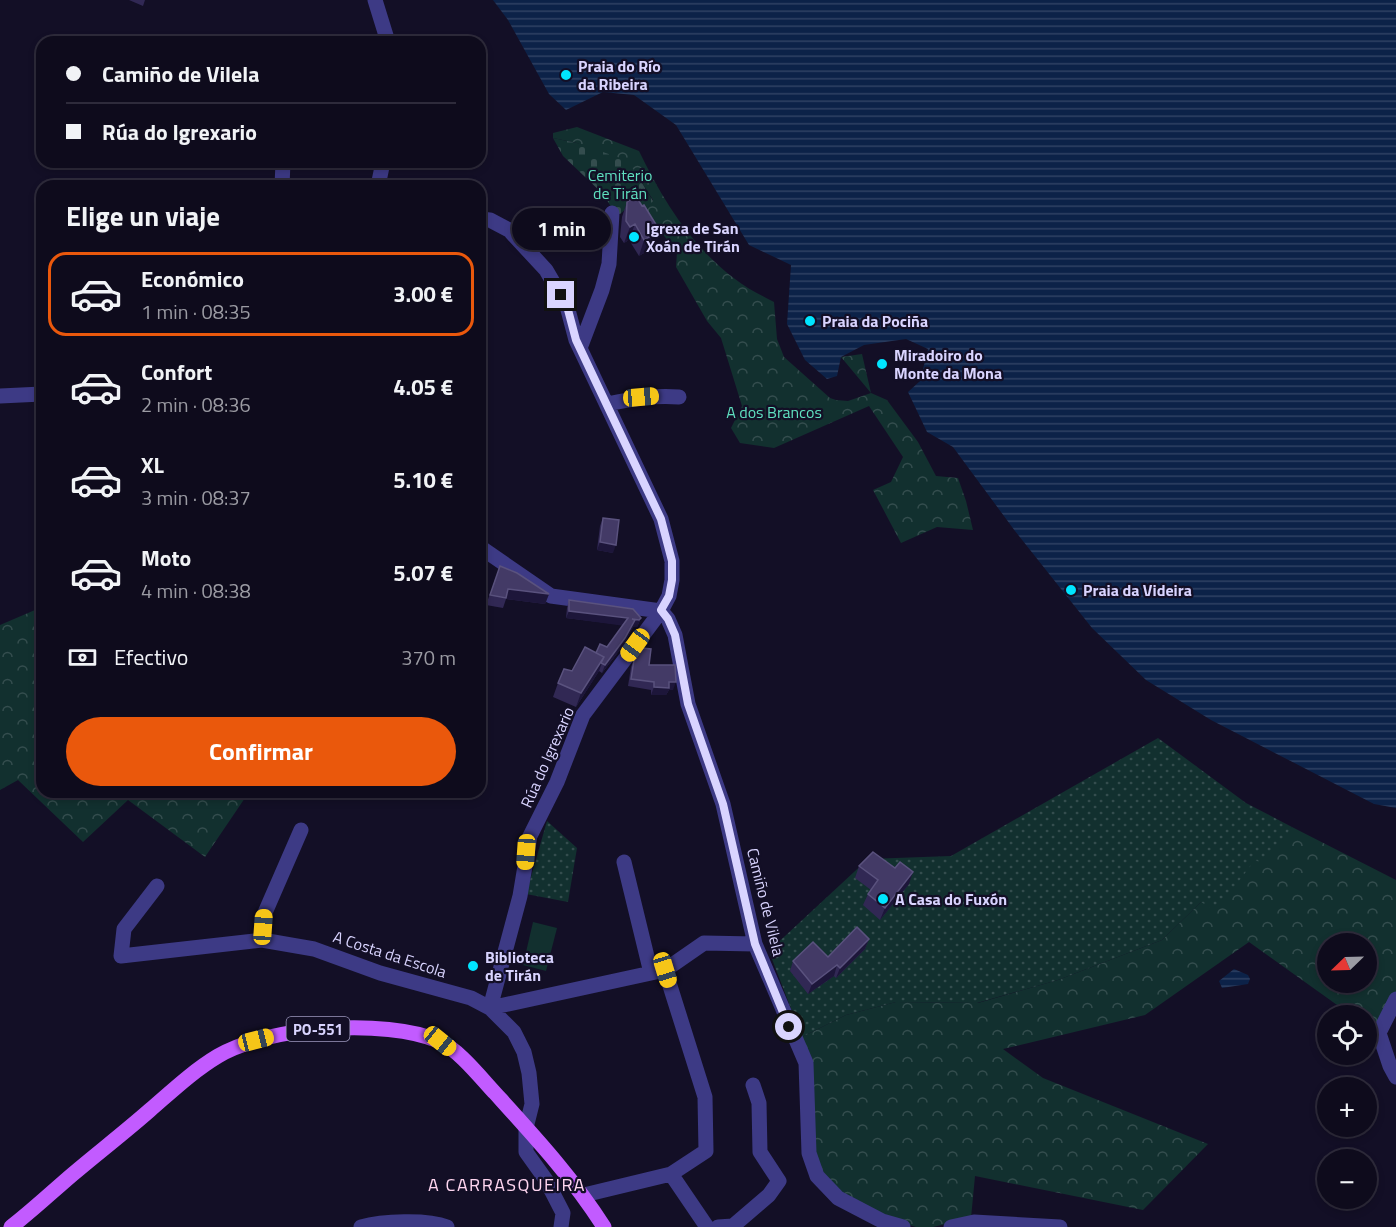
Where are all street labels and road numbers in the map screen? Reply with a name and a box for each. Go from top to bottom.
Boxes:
street label: Rúa do Igrexario [514,703,580,811]
street label: Camiño de Vilela [741,845,791,959]
street label: A Costa da Escola [330,924,450,984]
road number: PO-551 [286,1017,350,1041]

